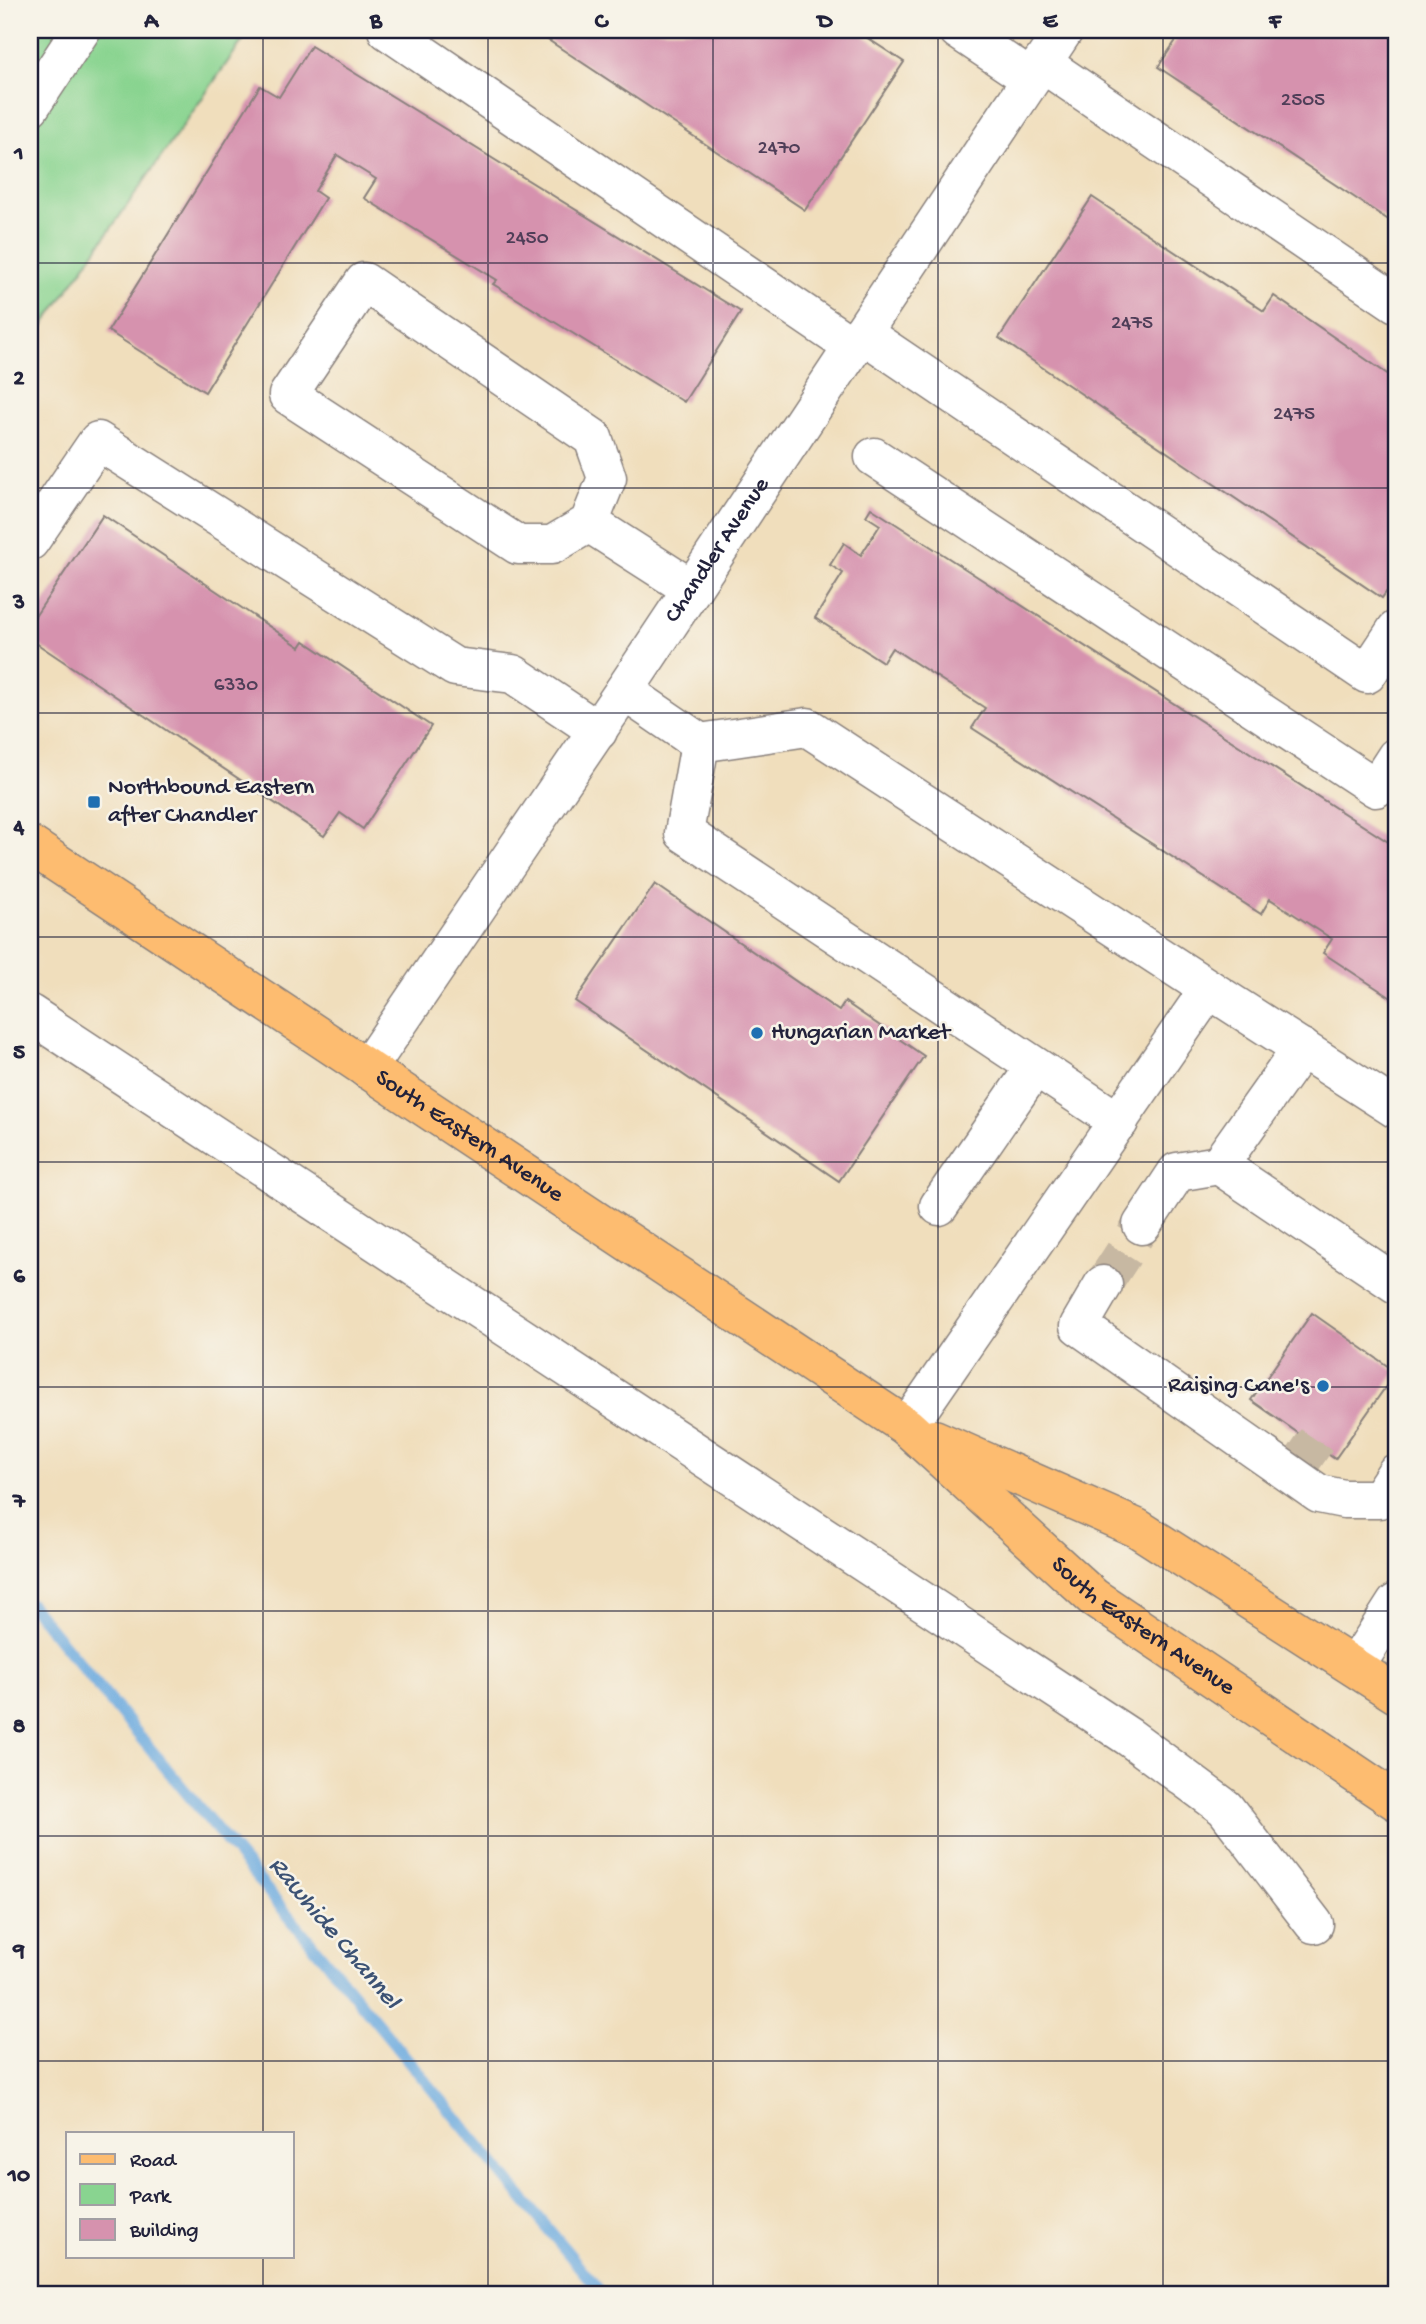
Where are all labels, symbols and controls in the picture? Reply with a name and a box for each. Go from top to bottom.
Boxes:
text: A [143,9,159,36]
text: B [369,9,383,36]
text: C [595,9,610,36]
text: D [816,9,834,36]
text: E [1043,9,1059,36]
text: F [1268,9,1283,36]
house number: 2505 [1281,89,1325,114]
house number: 2470 [757,137,801,162]
text: 1 [13,141,24,168]
house number: 2450 [505,227,549,252]
house number: 2475 [1111,312,1153,337]
text: 2 [13,366,25,393]
house number: 2475 [1273,403,1315,428]
street label: Chandler Avenue [659,472,777,629]
text: 3 [12,590,25,617]
house number: 6330 [214,674,258,699]
place label: Northbound Eastern after Chandler [108,774,315,831]
marker: Northbound Eastern after Chandler [86,794,102,810]
text: 4 [13,815,25,842]
place label: Hungarian Market [771,1019,952,1048]
marker: Hungarian Market [749,1025,765,1041]
text: 5 [13,1040,25,1067]
street label: South Eastern Avenue [369,1063,569,1210]
text: 6 [13,1264,26,1291]
place label: Raising Cane's [1168,1372,1310,1401]
marker: Raising Cane's [1315,1378,1331,1394]
text: 7 [12,1489,26,1516]
street label: South Eastern Avenue [1044,1551,1241,1703]
text: 8 [13,1714,26,1741]
water label: Rawhide Channel [260,1852,406,2017]
text: 9 [12,1938,25,1965]
legend [66,2132,294,2258]
text: Road [130,2150,178,2175]
text: 10 [7,2163,30,2190]
text: Park [129,2186,173,2211]
text: Building [129,2220,199,2245]

